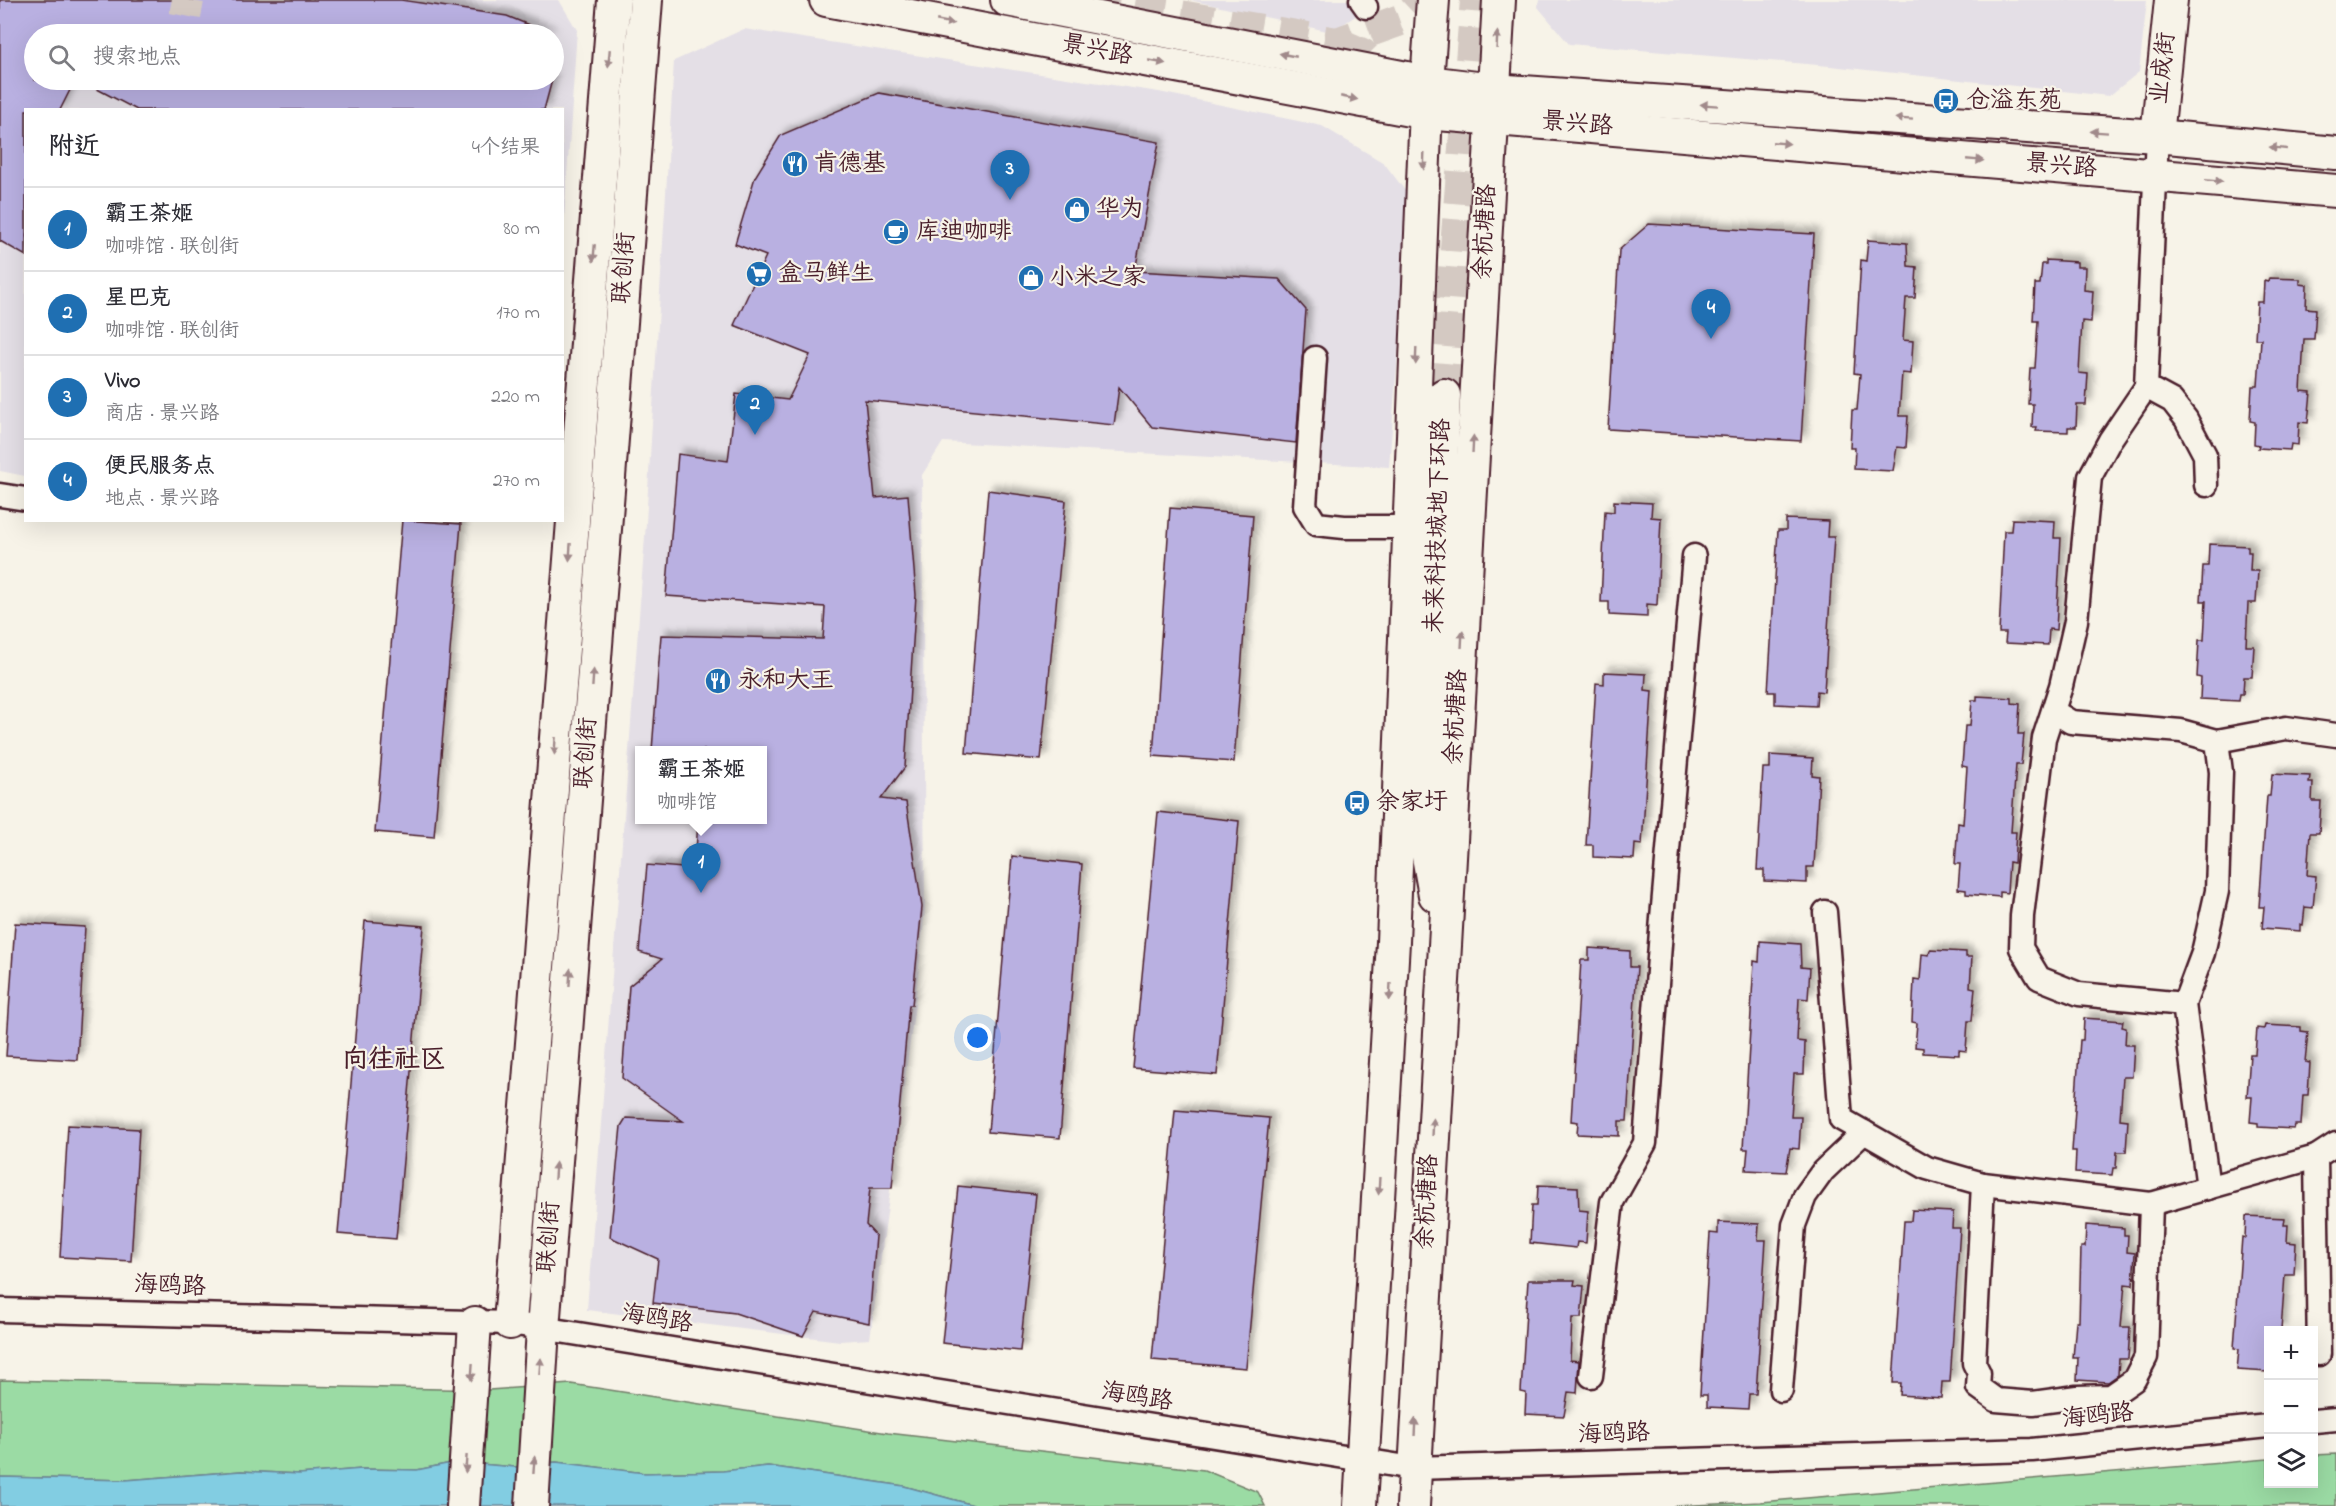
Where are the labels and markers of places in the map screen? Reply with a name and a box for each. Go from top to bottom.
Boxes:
place label: 仓溢东苑 [1966,84,2062,119]
bus stop icon: 仓溢东苑 [1931,86,1961,116]
place label: 肯德基 [814,147,886,182]
restaurant icon: 肯德基 [780,149,810,179]
pin: 3 [990,150,1030,200]
place label: 华为 [1096,193,1144,228]
shop icon: 华为 [1062,195,1092,225]
place label: 库迪咖啡 [916,215,1012,250]
cafe icon: 库迪咖啡 [881,217,911,247]
place label: 盒马鲜生 [778,257,874,292]
supermarket icon: 盒马鲜生 [744,259,774,289]
place label: 小米之家 [1050,261,1146,296]
shop icon: 小米之家 [1016,263,1046,293]
pin: 4 [1692,290,1730,339]
pin: 2 [736,386,774,435]
place label: 永和大王 [738,664,834,699]
restaurant icon: 永和大王 [703,666,733,696]
place label: 余家圩 [1376,786,1448,821]
bus stop icon: 余家圩 [1342,788,1372,818]
pin: 1 [682,844,720,893]

